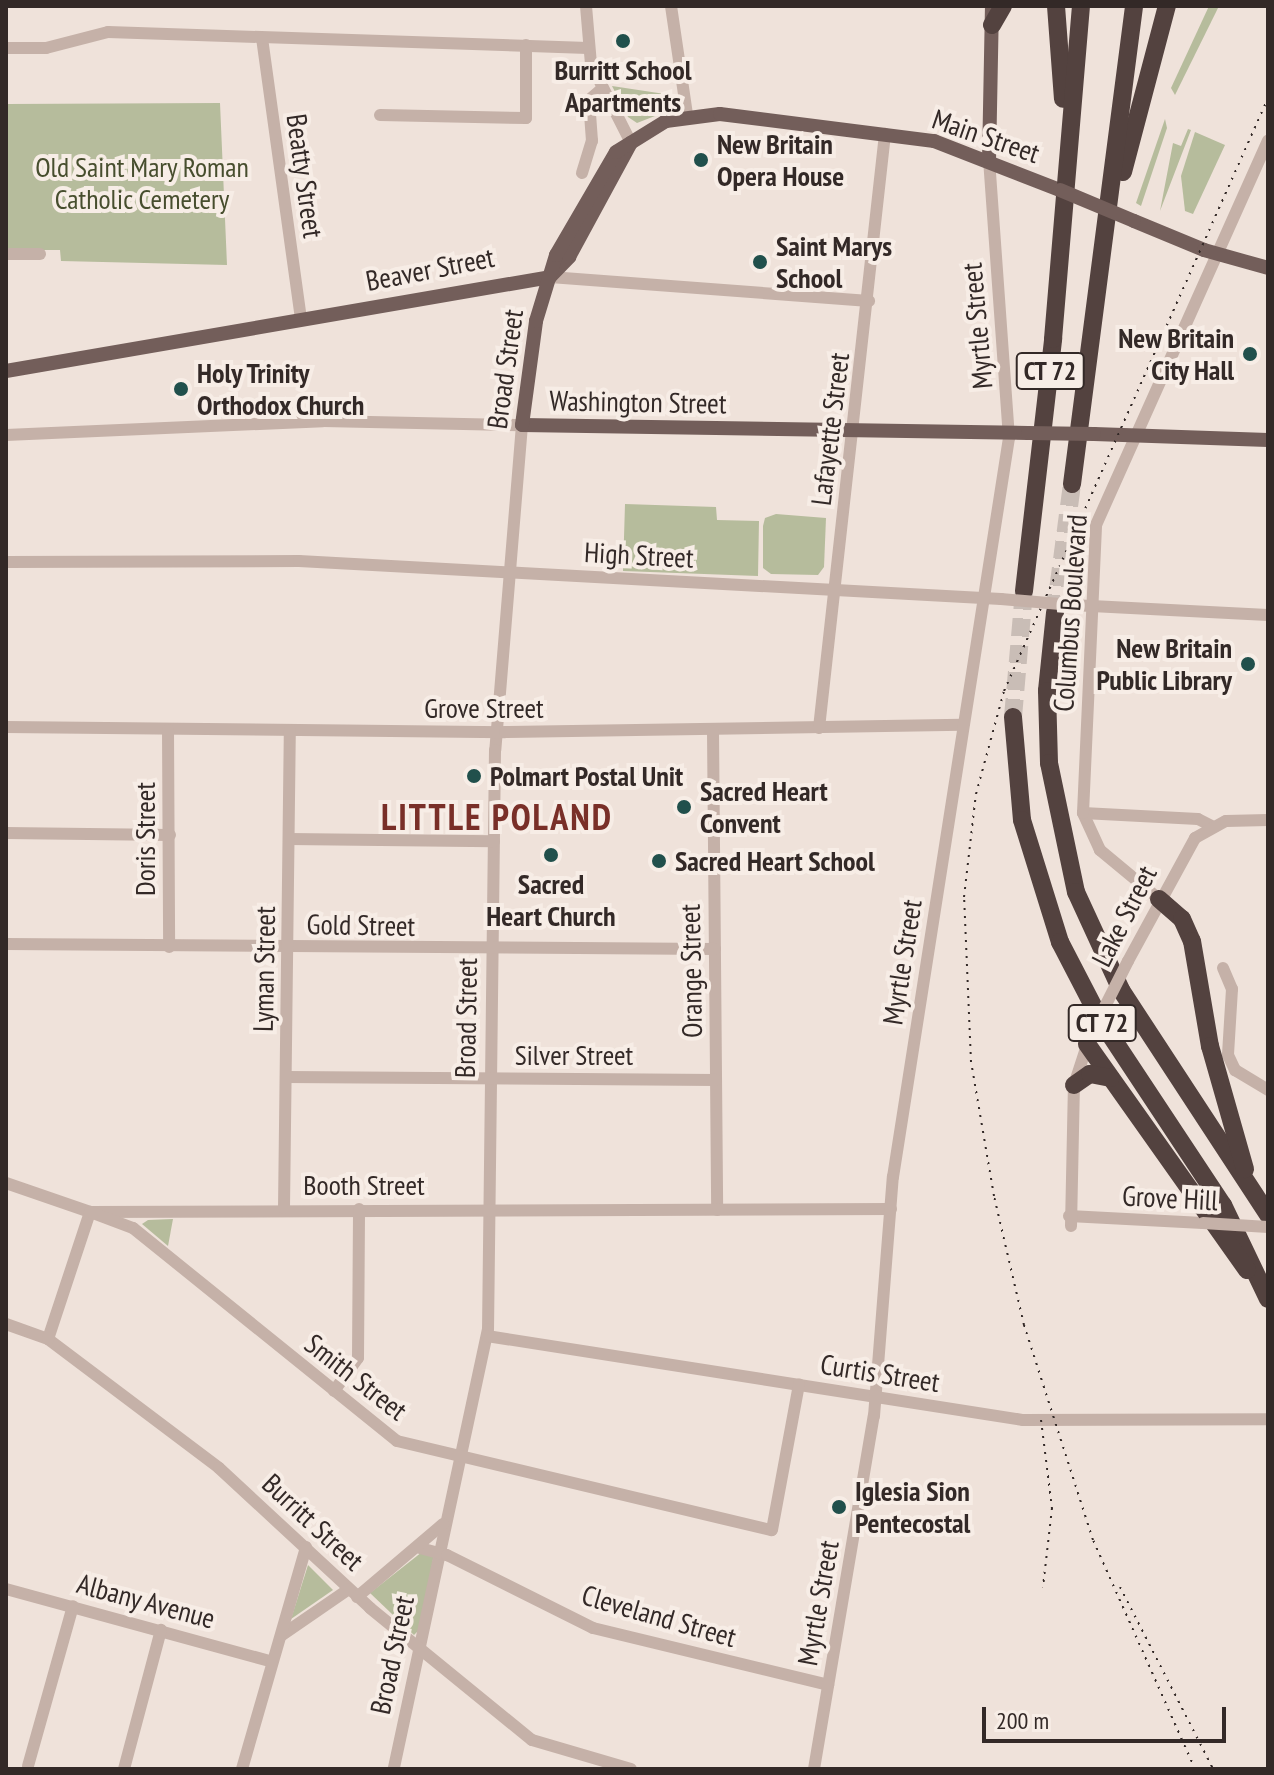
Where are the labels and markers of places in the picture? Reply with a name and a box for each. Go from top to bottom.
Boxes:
marker: Burritt School Apartments [614,32,632,50]
place label: Burritt School Apartments [554,53,692,119]
place label: New Britain Opera House [717,127,844,193]
marker: New Britain Opera House [692,151,710,169]
place label: Saint Marys School [776,229,892,295]
marker: Saint Marys School [751,253,769,271]
place label: New Britain City Hall [1118,321,1234,387]
marker: New Britain City Hall [1241,345,1259,363]
place label: Holy Trinity Orthodox Church [197,356,365,422]
marker: Holy Trinity Orthodox Church [172,380,190,398]
place label: New Britain Public Library [1096,631,1232,697]
marker: New Britain Public Library [1239,655,1257,673]
place label: Polmart Postal Unit [490,759,683,793]
marker: Polmart Postal Unit [465,767,483,785]
place label: Sacred Heart Convent [700,774,828,840]
marker: Sacred Heart Convent [675,798,693,816]
place label: Sacred Heart School [675,844,875,878]
marker: Sacred Heart Church [542,846,560,864]
marker: Sacred Heart School [650,852,668,870]
place label: Sacred Heart Church [486,867,616,933]
place label: Iglesia Sion Pentecostal [855,1474,970,1540]
marker: Iglesia Sion Pentecostal [830,1498,848,1516]

